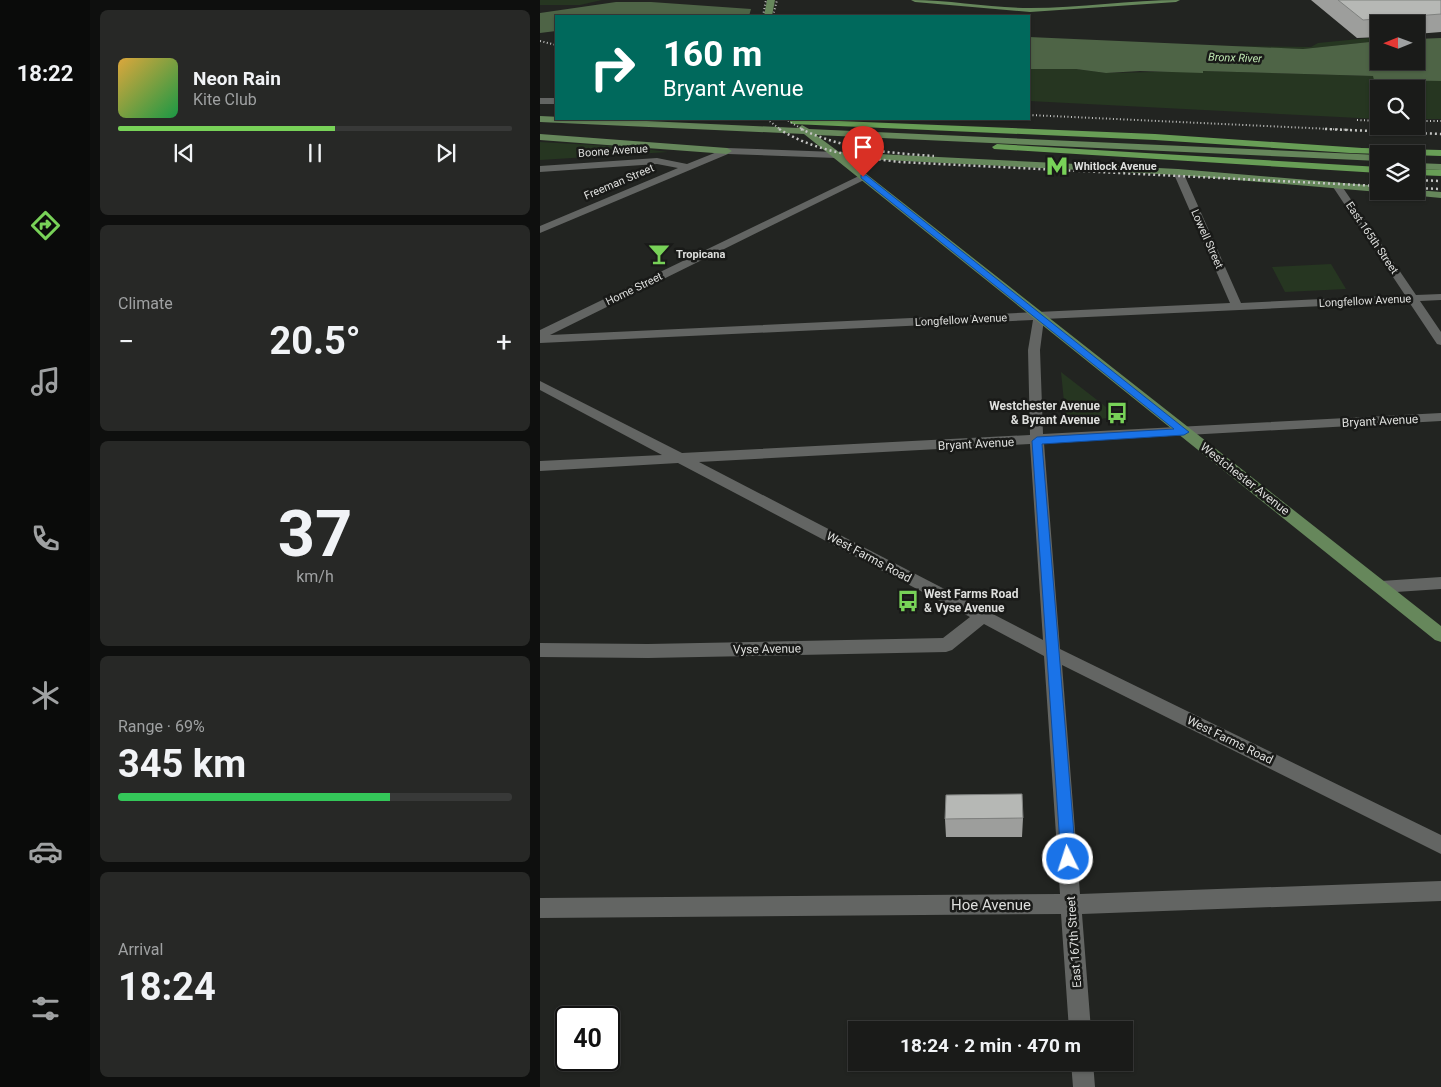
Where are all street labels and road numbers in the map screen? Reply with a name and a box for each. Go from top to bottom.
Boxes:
street label: Boone Avenue [578,142,649,160]
street label: Freeman Street [582,161,656,203]
street label: East 165th Street [1343,199,1401,277]
street label: Lowell Street [1188,207,1226,271]
street label: Home Street [604,270,665,308]
street label: Longfellow Avenue [1318,292,1412,310]
street label: Longfellow Avenue [914,311,1008,329]
street label: Bryant Avenue [1341,412,1419,430]
street label: Bryant Avenue [937,435,1015,453]
street label: Westchester Avenue [1198,440,1292,518]
street label: West Farms Road [824,529,914,585]
street label: Vyse Avenue [733,641,801,657]
street label: West Farms Road [1185,713,1275,767]
street label: Hoe Avenue [951,896,1031,914]
street label: East 167th Street [1064,896,1084,988]

